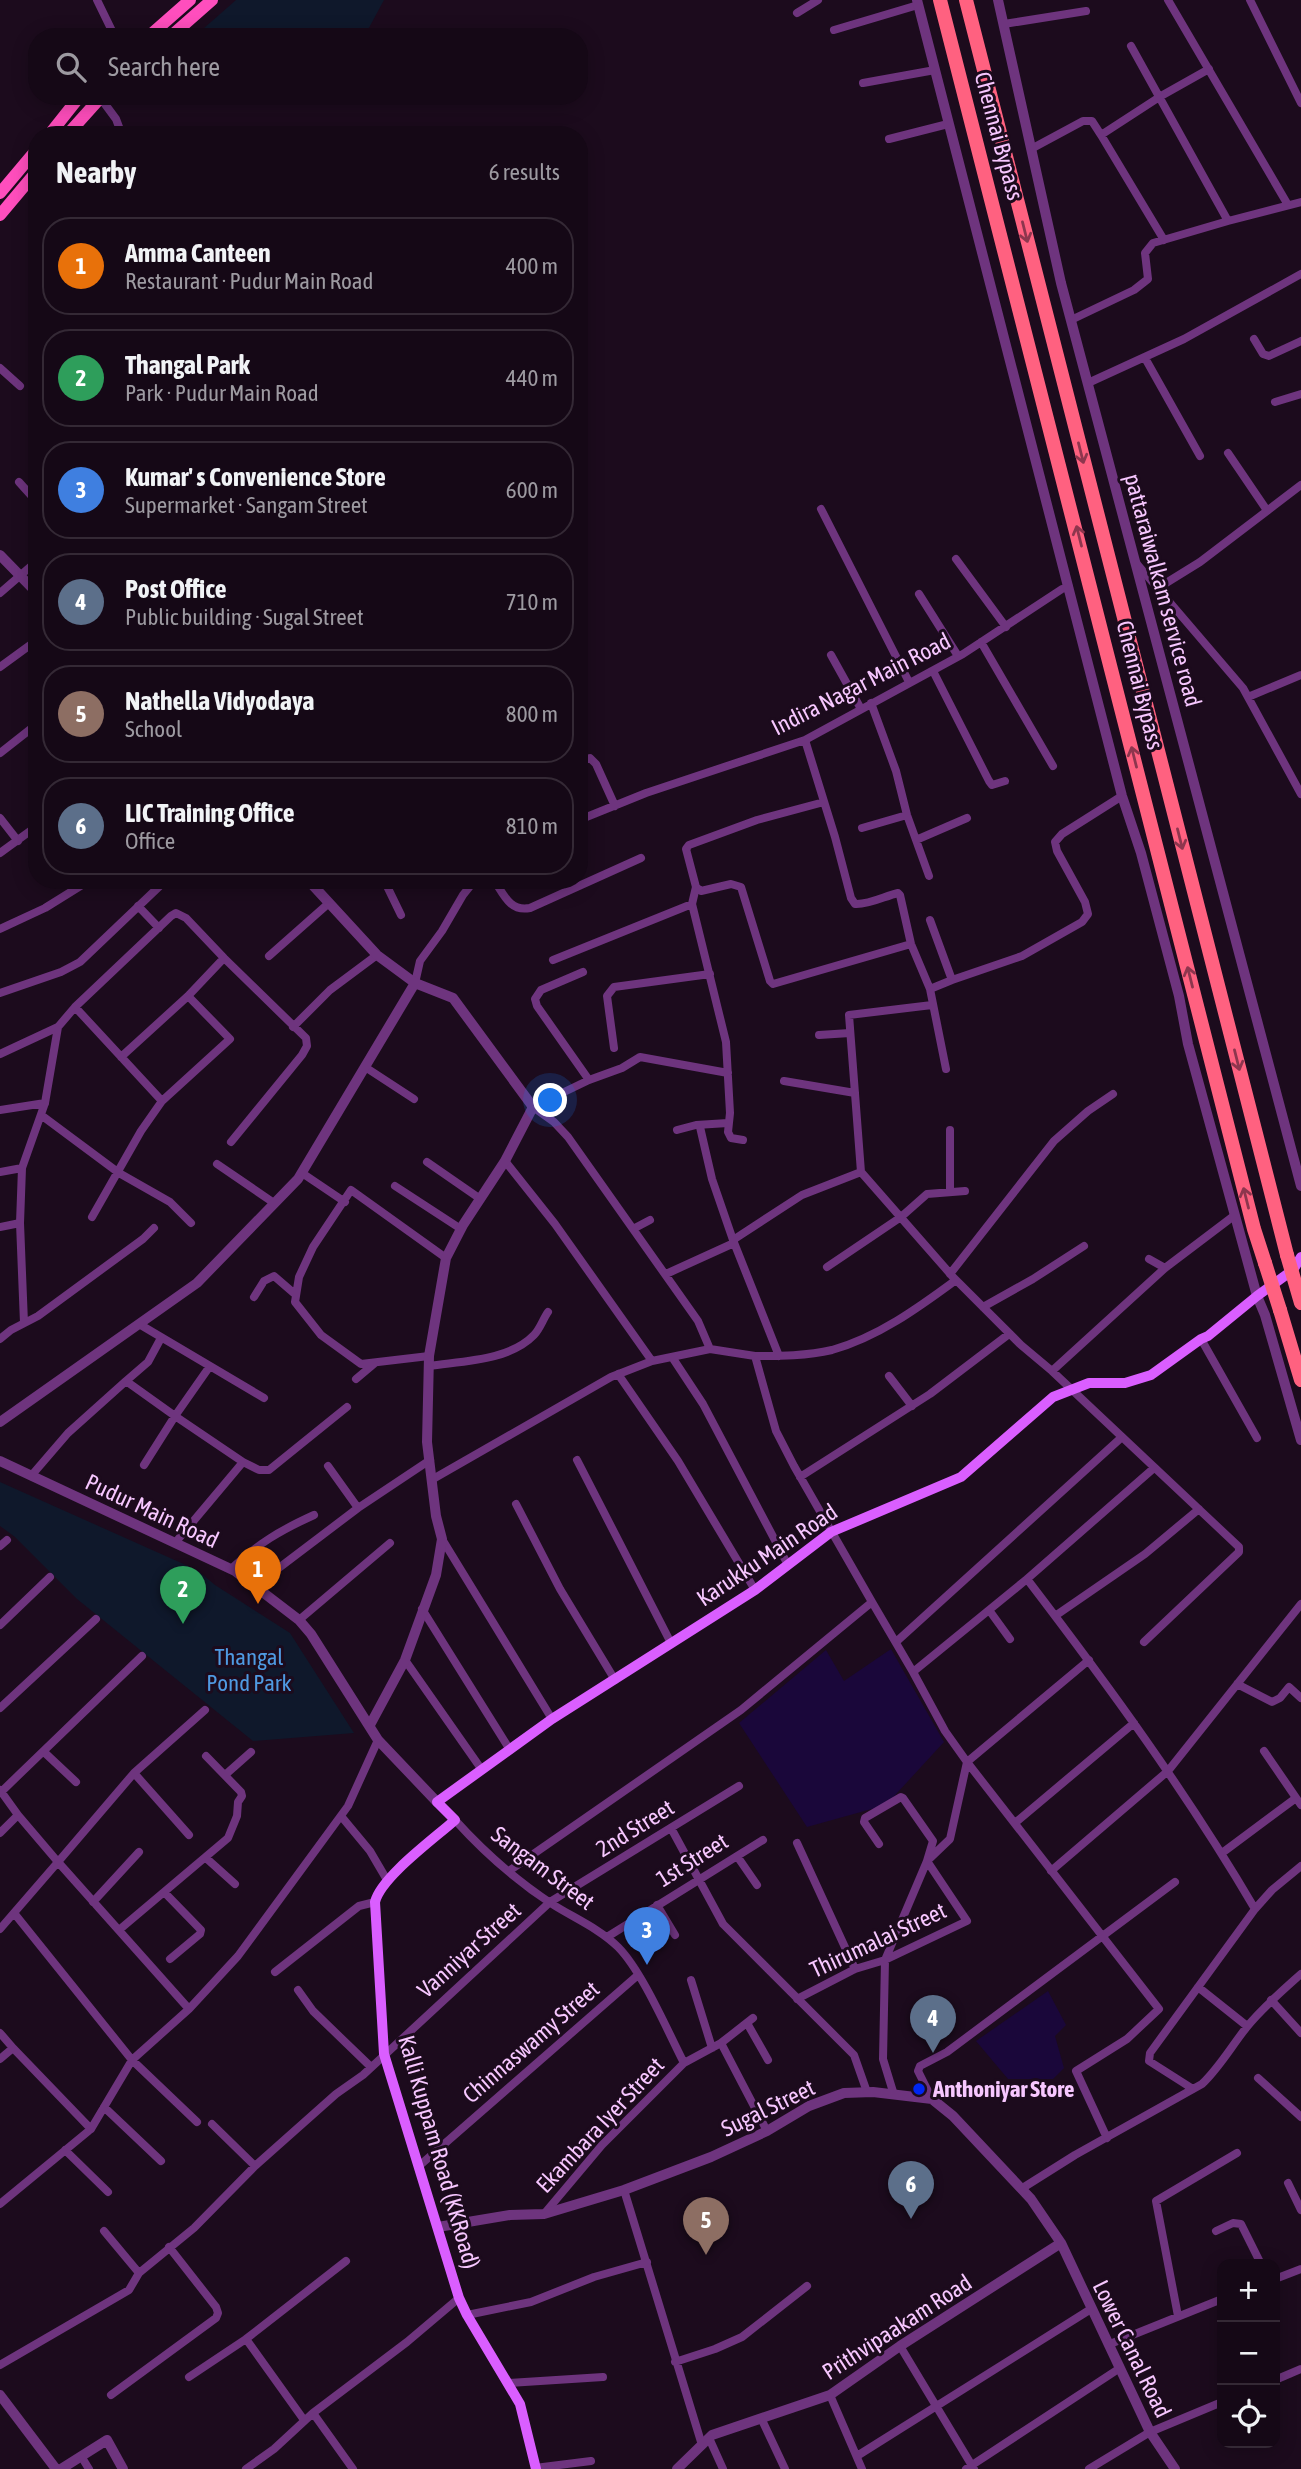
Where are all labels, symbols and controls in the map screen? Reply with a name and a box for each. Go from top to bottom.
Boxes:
search box [28,28,588,105]
icon: search [52,48,90,86]
text: Search here [108,52,220,82]
street label: Chennai Bypass [969,69,1029,203]
text: Nearby [56,155,136,189]
text: 6 results [489,159,560,185]
one-way arrow [1019,221,1032,243]
text: Amma Canteen [125,238,271,268]
text: 1 [76,253,86,279]
text: 400 m [506,253,558,279]
text: Restaurant · Pudur Main Road [125,268,373,294]
text: Thangal Park [125,350,250,380]
text: 2 [76,365,86,391]
text: 440 m [506,365,558,391]
text: Park · Pudur Main Road [125,380,319,406]
one-way arrow [1075,441,1088,464]
text: Kumar' s Convenience Store [125,462,386,492]
street label: pattaraiwalkam service road [1119,471,1207,709]
text: 3 [76,477,86,503]
text: 600 m [506,477,558,503]
text: Supermarket · Sangam Street [125,492,368,518]
one-way arrow [1072,525,1085,548]
text: Post Office [125,574,227,604]
text: 4 [76,589,86,615]
text: 710 m [506,589,558,615]
text: Public building · Sugal Street [125,604,364,630]
street label: Chennai Bypass [1111,618,1169,752]
street label: Indira Nagar Main Road [767,628,955,740]
text: Nathella Vidyodaya [125,686,314,716]
text: 5 [76,701,86,727]
text: 800 m [506,701,558,727]
text: School [125,716,182,742]
one-way arrow [1127,746,1140,768]
text: LIC Training Office [125,798,295,828]
text: 6 [76,813,86,839]
text: 810 m [506,813,558,839]
one-way arrow [1174,827,1187,850]
text: Office [125,828,175,854]
one-way arrow [1183,966,1196,989]
one-way arrow [1231,1048,1244,1071]
your location [533,1083,567,1117]
one-way arrow [1239,1187,1252,1210]
street label: Pudur Main Road [81,1469,223,1553]
street label: Karukku Main Road [692,1499,842,1611]
pin: 1 [235,1546,281,1604]
pin: 2 [160,1566,206,1624]
park label: Thangal Pond Park [206,1644,292,1696]
street label: 2nd Street [591,1794,679,1862]
street label: Sangam Street [487,1821,599,1915]
street label: 1st Street [652,1828,732,1892]
street label: Vanniyar Street [412,1897,526,2003]
street label: Thirumalai Street [806,1897,950,1983]
pin: 3 [624,1907,670,1965]
street label: Chinnaswamy Street [458,1976,604,2108]
pin: 4 [910,1995,956,2053]
street label: Kalli Kuppam Road (KKRoad) [393,2033,485,2271]
street label: Ekambara Iyer Street [531,2052,669,2198]
street label: Sugal Street [717,2074,819,2142]
place label: Anthoniyar Store [932,2076,1074,2102]
marker: Anthoniyar Store [911,2081,927,2097]
pin: 6 [888,2161,934,2219]
pin: 5 [683,2197,729,2255]
map controls [1217,2259,1280,2448]
button: + [1217,2259,1280,2322]
street label: Prithvipaakam Road [818,2269,976,2385]
street label: Lower Canal Road [1088,2276,1176,2422]
button: − [1217,2322,1280,2385]
button: locate [1217,2385,1280,2448]

